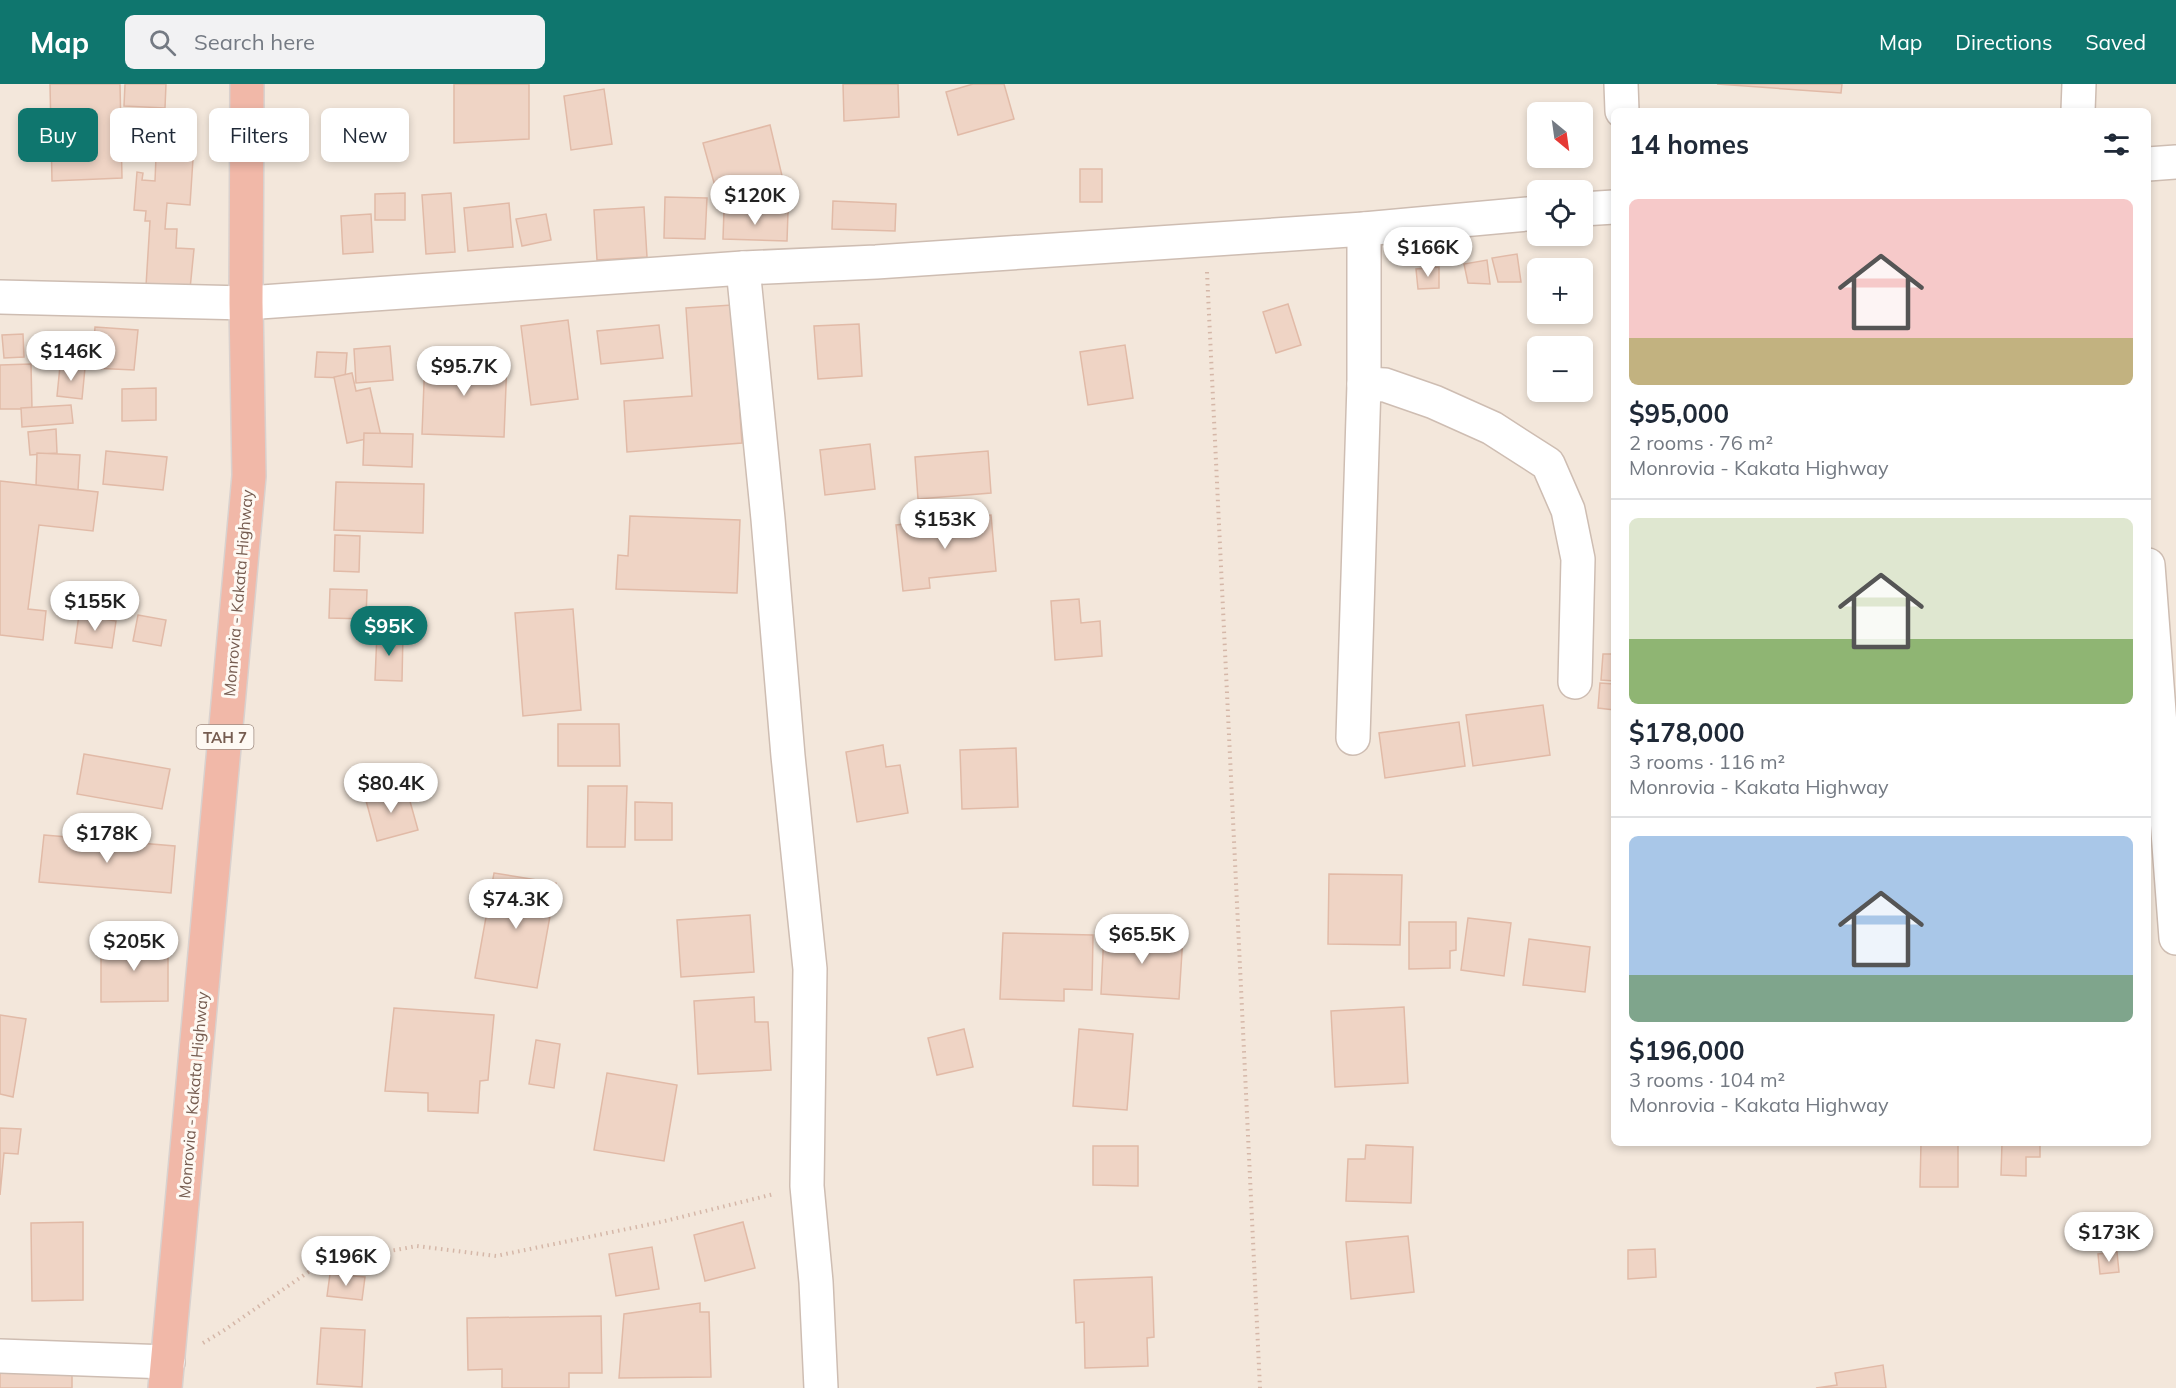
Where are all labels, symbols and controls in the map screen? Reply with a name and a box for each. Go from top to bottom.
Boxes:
search box [125,15,545,69]
text: Map [30,25,89,60]
icon: search [146,26,179,59]
text: Search here [194,28,315,56]
text: Map [1879,29,1922,55]
text: Directions [1955,29,2052,55]
text: Saved [2085,29,2146,55]
north arrow [1527,102,1593,168]
map controls [1527,102,1593,402]
chip: Buy [18,108,98,162]
chip: Rent [110,108,197,162]
chip: Filters [209,108,309,162]
chip: New [321,108,409,162]
text: 14 homes [1629,128,1749,161]
icon: filters [2100,128,2133,161]
pin: $120K [713,175,797,226]
button: locate [1527,180,1593,246]
text: $120K [724,182,786,207]
pin: $166K [1386,227,1470,278]
text: $166K [1397,234,1459,259]
icon: home [1827,238,1935,346]
button: + [1527,258,1593,324]
pin: $146K [29,331,113,382]
button: − [1527,336,1593,402]
text: $146K [40,338,102,363]
pin: $95.7K [415,346,513,397]
text: $95.7K [431,353,497,378]
text: $95,000 [1629,397,1729,430]
text: 2 rooms · 76 m² [1629,430,1773,455]
text: Monrovia - Kakata Highway [1629,455,1889,480]
street label: Monrovia - Kakata Highway [219,488,257,697]
pin: $153K [903,499,987,550]
text: $153K [914,506,976,531]
icon: home [1827,557,1935,665]
pin: $155K [53,581,137,632]
text: $155K [64,588,126,613]
pin: $95K [353,606,425,657]
text: $95K [364,613,414,638]
text: $178,000 [1629,716,1745,749]
road number: TAH 7 [196,725,254,749]
text: 3 rooms · 116 m² [1629,749,1785,774]
pin: $80.4K [342,763,440,814]
text: $80.4K [358,770,424,795]
text: Monrovia - Kakata Highway [1629,774,1889,799]
pin: $178K [65,813,149,864]
text: $178K [76,820,138,845]
icon: home [1827,875,1935,983]
pin: $74.3K [467,879,565,930]
text: $74.3K [483,886,549,911]
pin: $65.5K [1093,914,1191,965]
pin: $205K [92,921,176,972]
text: $65.5K [1109,921,1175,946]
text: $205K [103,928,165,953]
street label: Monrovia - Kakata Highway [174,990,212,1199]
text: $196,000 [1629,1034,1745,1067]
text: 3 rooms · 104 m² [1629,1067,1785,1092]
text: Monrovia - Kakata Highway [1629,1092,1889,1117]
pin: $173K [2067,1212,2151,1263]
text: $173K [2078,1219,2140,1244]
pin: $196K [304,1236,388,1287]
text: $196K [315,1243,377,1268]

